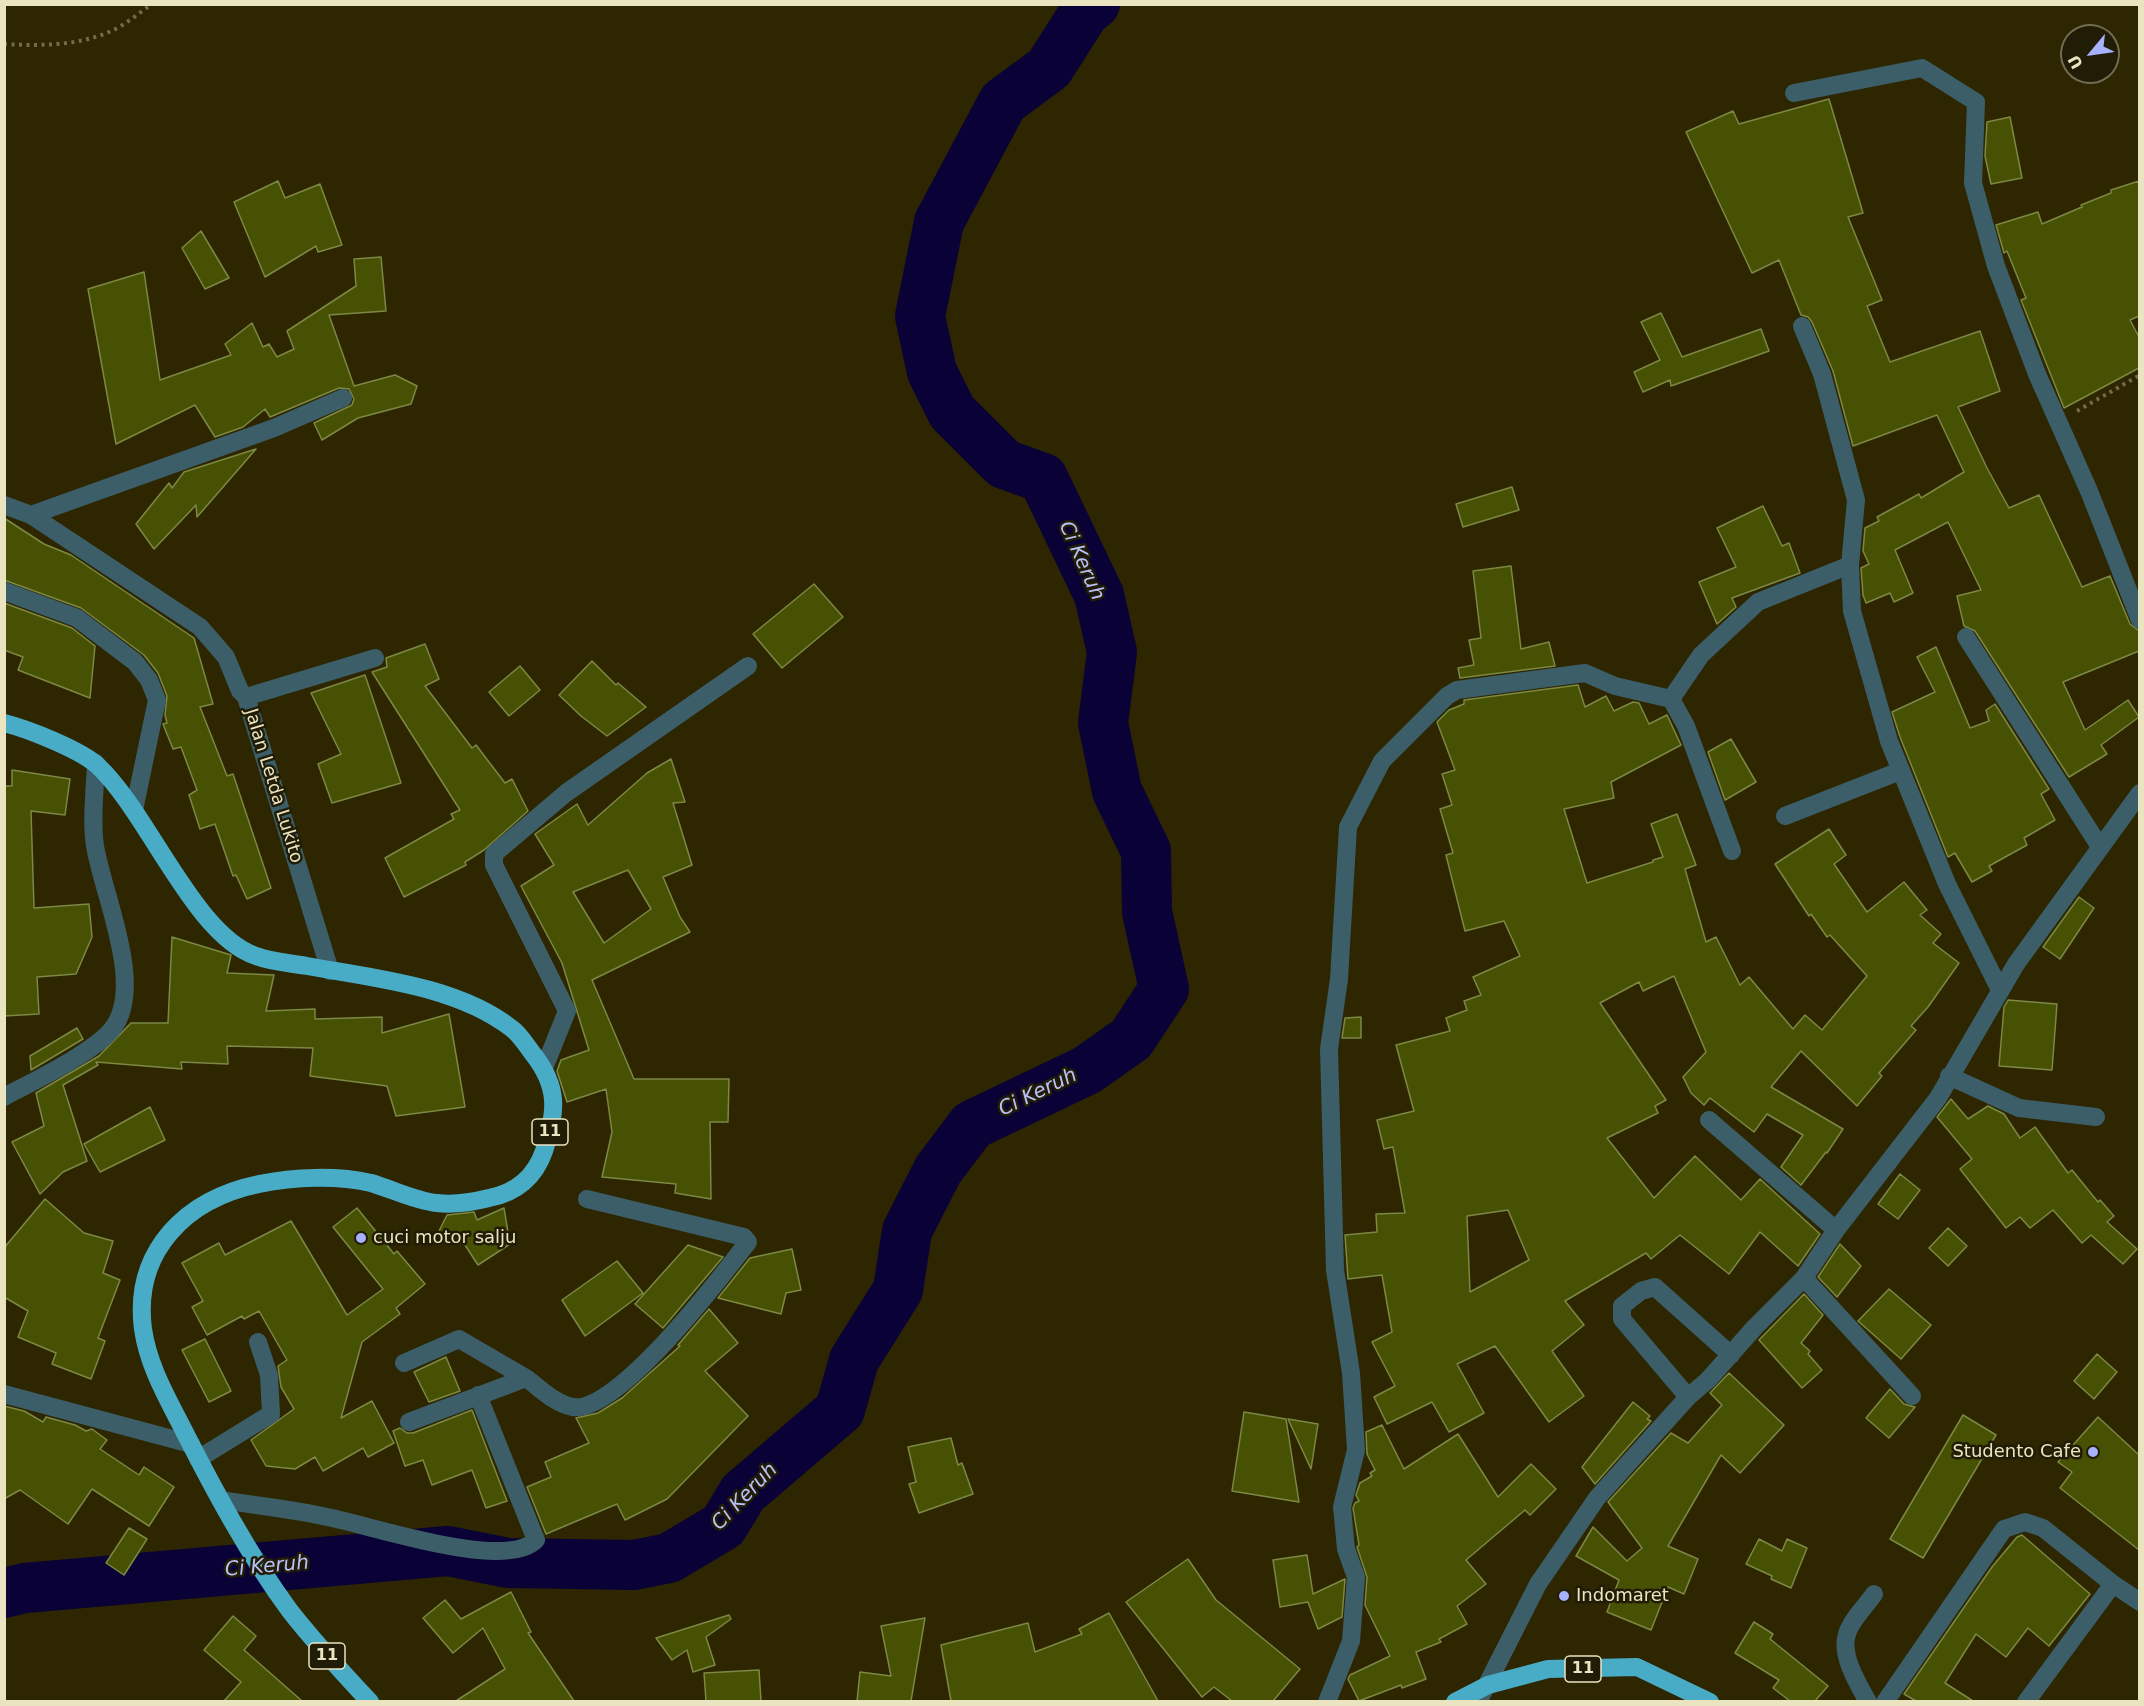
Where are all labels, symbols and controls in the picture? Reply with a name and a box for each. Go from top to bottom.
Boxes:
north arrow [2060,24,2120,84]
text: U [2064,52,2087,72]
water label: Ci Keruh [1053,518,1109,604]
street label: Jalan Letda Lukito [239,706,307,866]
water label: Ci Keruh [995,1064,1081,1122]
road number: 11 [532,1119,568,1145]
place label: cuci motor salju [373,1227,516,1249]
marker: cuci motor salju [354,1231,368,1245]
place label: Studento Cafe [1952,1441,2081,1463]
marker: Studento Cafe [2086,1445,2100,1459]
water label: Ci Keruh [707,1458,783,1536]
water label: Ci Keruh [224,1551,310,1583]
place label: Indomaret [1576,1585,1669,1607]
marker: Indomaret [1557,1589,1571,1603]
road number: 11 [309,1643,345,1669]
road number: 11 [1565,1656,1601,1682]

